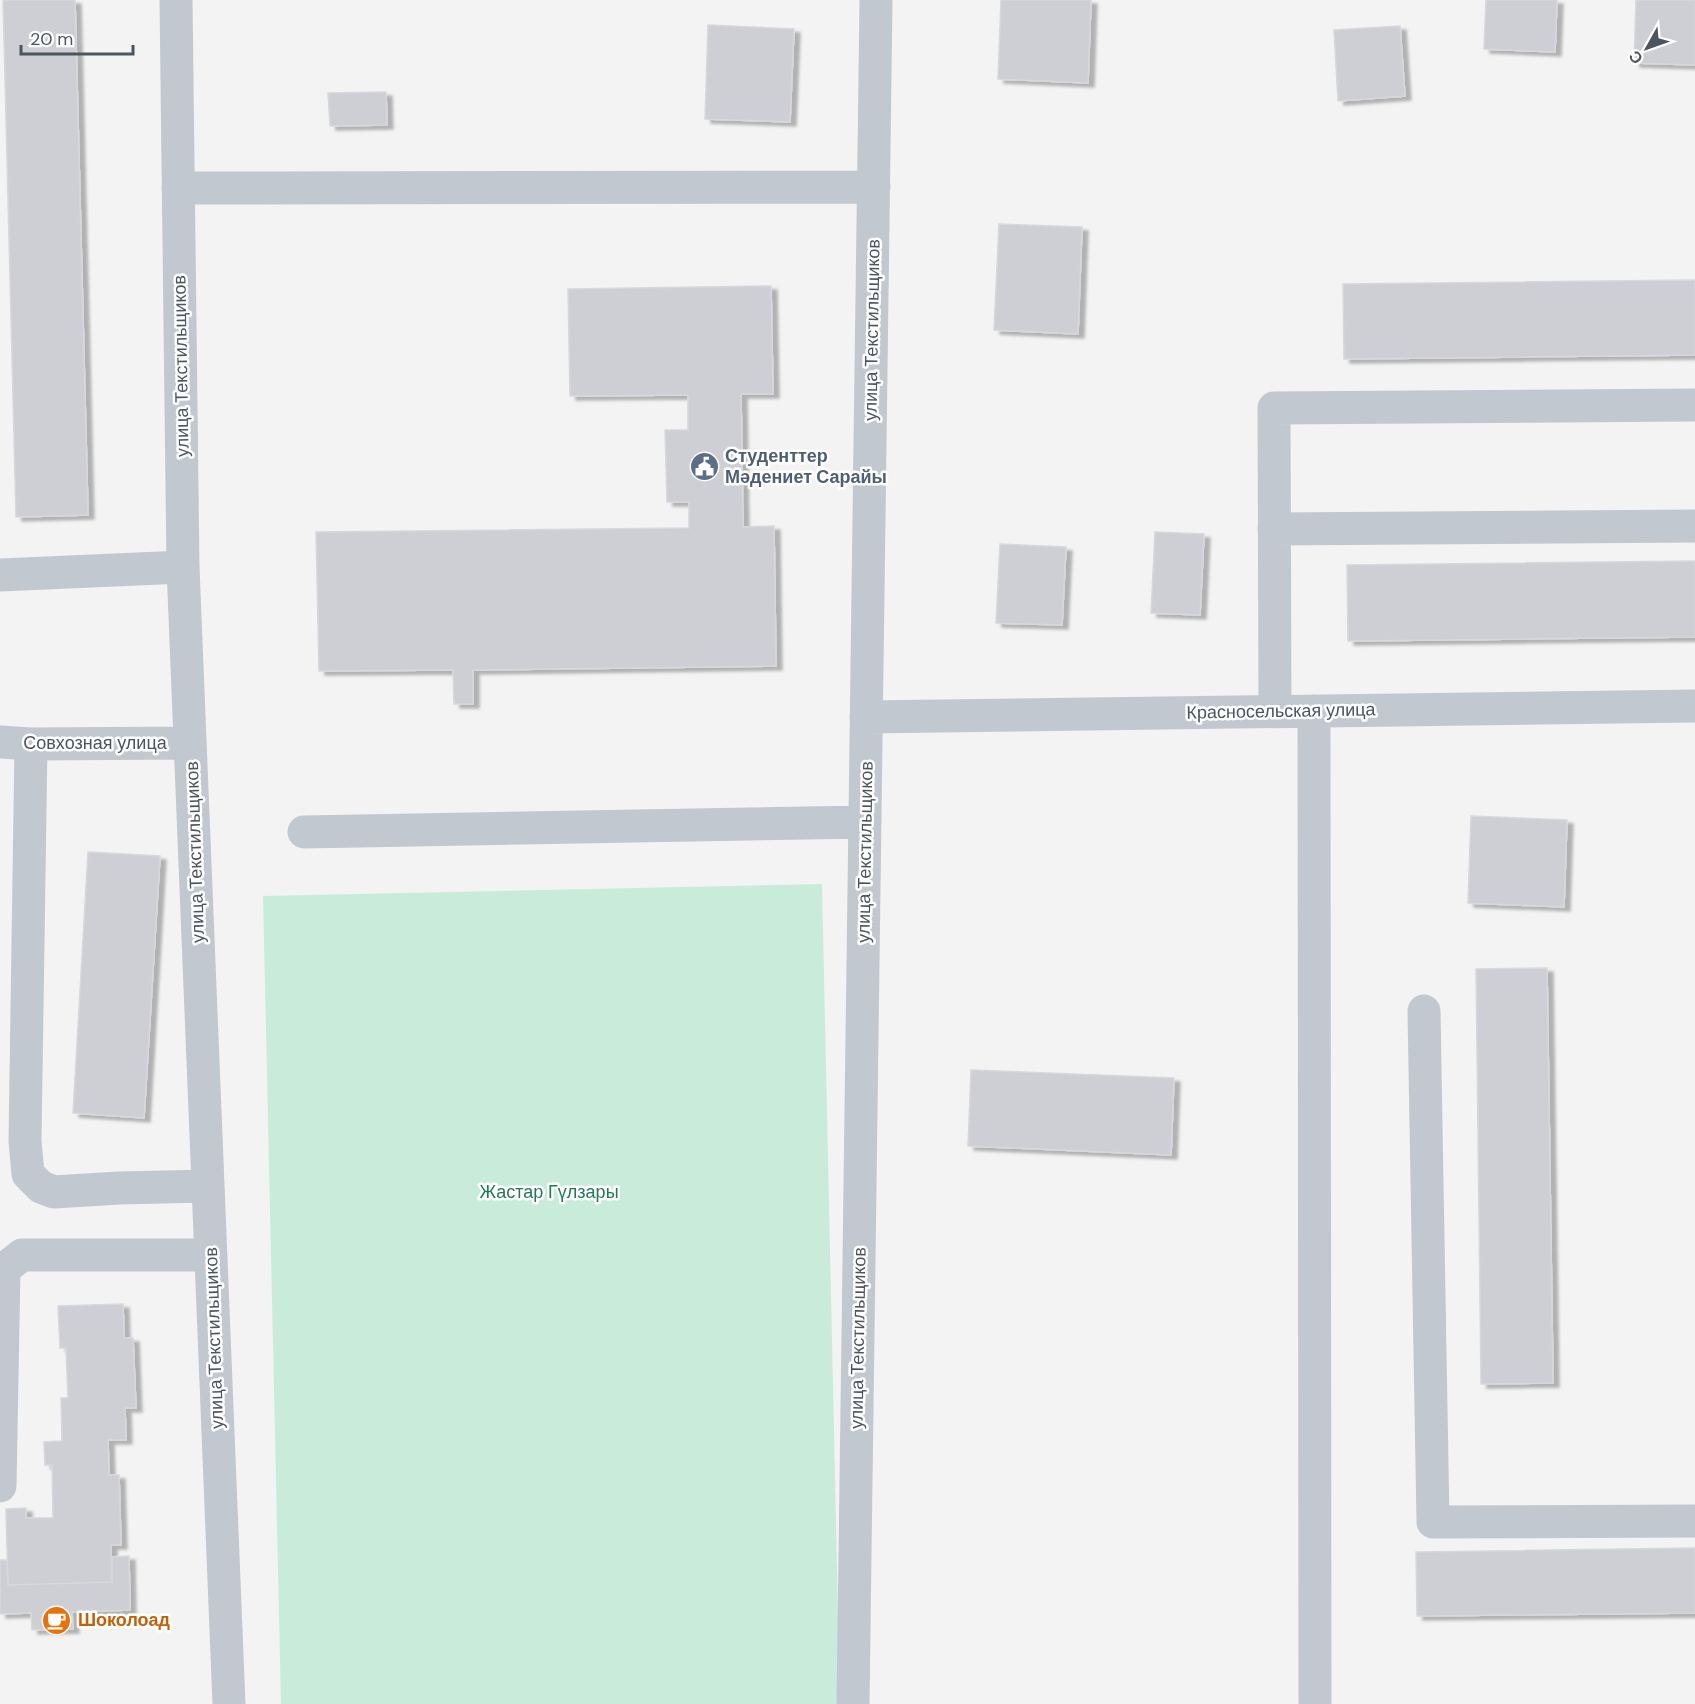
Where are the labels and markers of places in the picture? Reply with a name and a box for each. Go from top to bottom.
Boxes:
place label: Студенттер Мәдениет Сарайы [725,444,887,489]
public building icon: Студенттер Мәдениет Сарайы [688,450,720,482]
cafe icon: Шоколоад [41,1604,73,1636]
place label: Шоколоад [78,1608,171,1632]

